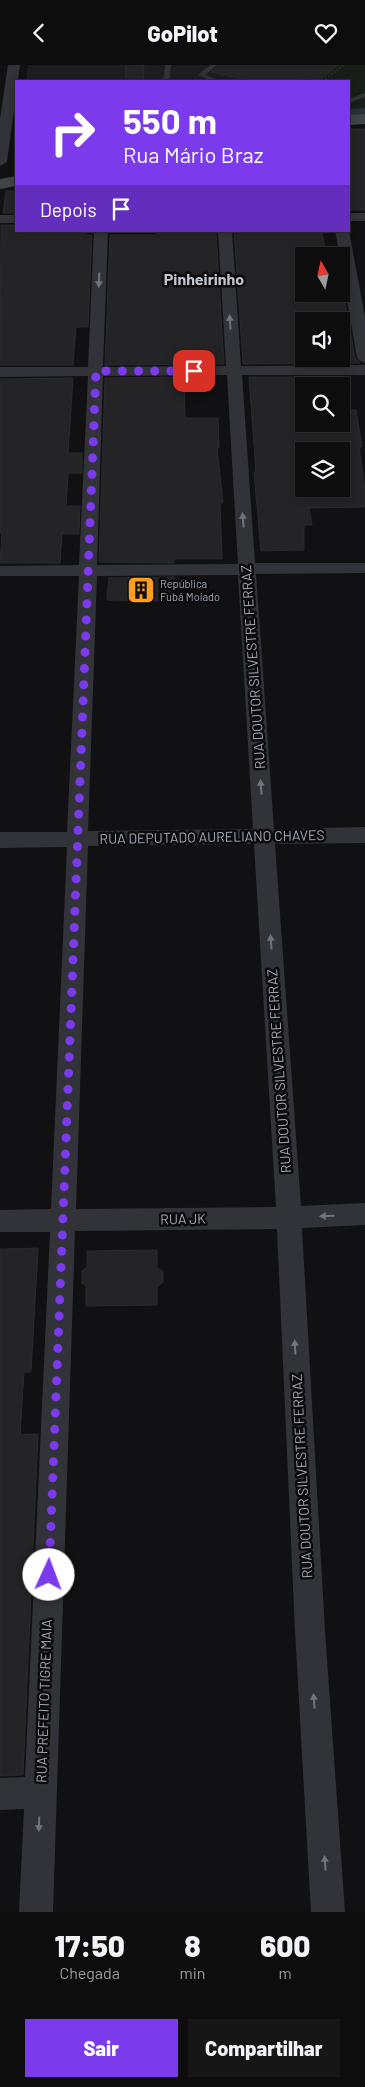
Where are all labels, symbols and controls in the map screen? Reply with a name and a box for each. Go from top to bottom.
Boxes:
icon: back [25,19,53,47]
icon: heart [312,19,340,47]
text: GoPilot [147,20,218,46]
text: 550 m [123,99,217,141]
icon: right [40,100,105,165]
text: Rua Mário Braz [123,141,264,167]
icon: arrive [107,195,135,223]
text: Depois [40,198,97,221]
north arrow [295,247,350,303]
map controls [295,247,350,497]
district label: Pinheirinho [164,269,244,288]
one-way arrow [95,272,103,288]
button: sound [295,312,350,367]
one-way arrow [226,314,234,330]
pin [173,350,215,392]
icon: arrive [180,357,208,385]
button: search [295,377,350,432]
button: layers [295,442,350,497]
one-way arrow [239,512,247,528]
street label: RUA DOUTOR SILVESTRE FERRAZ [237,564,268,770]
building icon: República Fubá Moiado [126,575,156,605]
place label: República Fubá Moiado [160,577,220,603]
one-way arrow [256,779,264,795]
street label: RUA DEPUTADO AURELIANO CHAVES [99,826,325,847]
one-way arrow [266,934,274,950]
street label: RUA DOUTOR SILVESTRE FERRAZ [263,968,294,1174]
street label: RUA JK [160,1210,206,1227]
one-way arrow [319,1212,335,1220]
one-way arrow [291,1338,299,1354]
street label: RUA DOUTOR SILVESTRE FERRAZ [288,1373,315,1579]
position arrow [22,1548,74,1600]
street label: RUA PREFEITO TIGRE MAIA [32,1618,55,1783]
one-way arrow [310,1693,318,1709]
one-way arrow [35,1816,43,1832]
one-way arrow [320,1855,328,1871]
text: 17:50 [54,1927,125,1963]
text: 8 [184,1927,201,1963]
text: 600 [260,1927,311,1963]
text: Chegada [60,1963,120,1982]
text: min [179,1963,205,1982]
text: m [279,1963,292,1982]
button: Sair [25,2019,178,2077]
button: Compartilhar [188,2019,340,2077]

